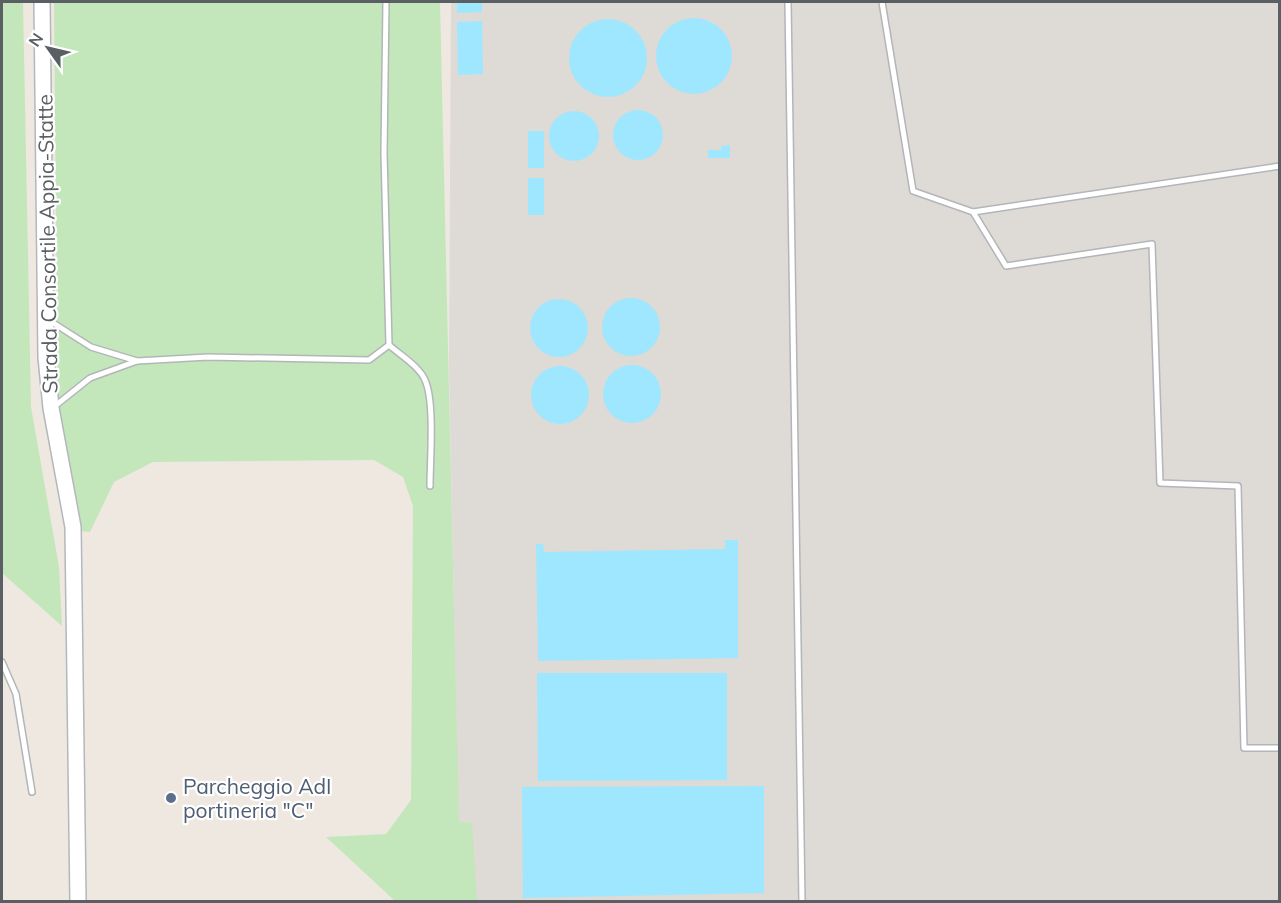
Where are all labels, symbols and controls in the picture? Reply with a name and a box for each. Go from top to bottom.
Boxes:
north arrow [18,18,78,78]
text: N [24,29,47,50]
street label: Strada Consortile Appia-Statte [31,94,63,394]
place label: Parcheggio AdI portineria "C" [183,773,332,823]
marker: Parcheggio AdI portineria "C" [164,791,178,805]

